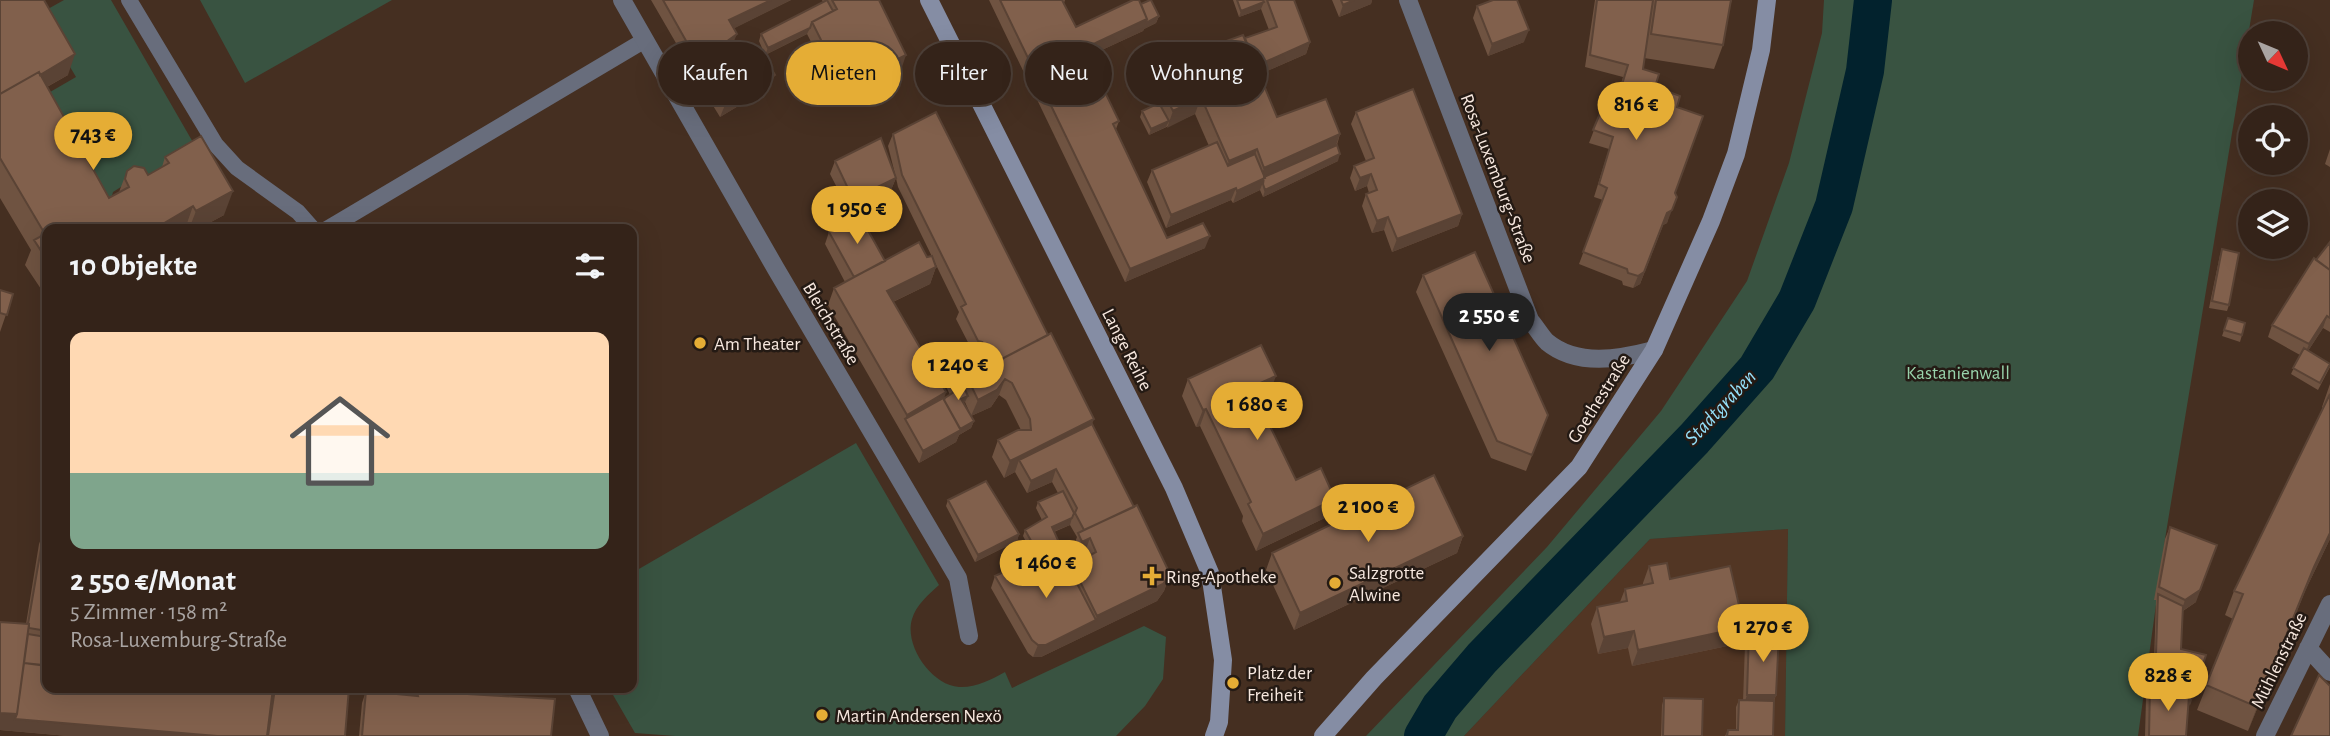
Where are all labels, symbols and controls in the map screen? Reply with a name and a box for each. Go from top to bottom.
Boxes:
north arrow [2238,21,2308,91]
map controls [2238,21,2308,259]
chip: Kaufen [658,42,772,105]
chip: Mieten [786,42,901,105]
chip: Filter [915,42,1011,105]
chip: Neu [1025,42,1112,105]
chip: Wohnung [1126,42,1267,105]
pin: 816 € [1587,82,1685,142]
street label: Rosa-Luxemburg-Straße [1457,91,1539,266]
text: 816 € [1614,93,1658,116]
button: locate [2238,105,2308,175]
pin: 743 € [44,113,142,172]
text: 743 € [70,123,116,146]
pin: 1 950 € [792,187,922,246]
button: layers [2238,189,2308,259]
text: 1 950 € [828,197,887,220]
icon: filters [571,247,609,285]
text: 10 Objekte [70,251,197,281]
street label: Bleichstraße [799,279,863,368]
pin: 2 550 € [1424,294,1554,353]
text: 2 550 € [1459,304,1519,327]
street label: Lange Reihe [1098,306,1155,394]
marker: Am Theater [692,335,708,351]
place label: Am Theater [714,335,800,354]
pin: 1 240 € [893,342,1023,402]
street label: Goethestraße [1564,351,1634,447]
text: 1 240 € [928,353,988,376]
park label: Kastanienwall [1906,364,2010,383]
water label: Stadtgraben [1681,366,1760,449]
icon: home [277,378,403,504]
pin: 1 680 € [1192,382,1322,442]
text: 1 680 € [1227,393,1287,416]
pin: 2 100 € [1303,484,1433,544]
text: 2 100 € [1338,495,1398,518]
pin: 1 460 € [981,540,1111,600]
text: 1 460 € [1016,551,1076,574]
place label: Salzgrotte Alwine [1349,564,1424,605]
text: 2 550 €/Monat [70,566,236,596]
marker: Ring-Apotheke [1144,568,1160,584]
place label: Ring-Apotheke [1166,568,1277,587]
marker: Salzgrotte Alwine [1327,575,1343,591]
text: 5 Zimmer · 158 m² [70,601,227,624]
pin: 1 270 € [1698,604,1828,664]
street label: Mühlenstraße [2248,610,2311,712]
text: 1 270 € [1734,615,1792,638]
text: Rosa-Luxemburg-Straße [70,629,287,652]
pin: 828 € [2119,654,2217,713]
place label: Platz der Freiheit [1247,664,1312,705]
text: 828 € [2144,664,2192,687]
marker: Platz der Freiheit [1225,675,1241,691]
marker: Martin Andersen Nexö [814,707,830,723]
place label: Martin Andersen Nexö [836,707,1002,726]

